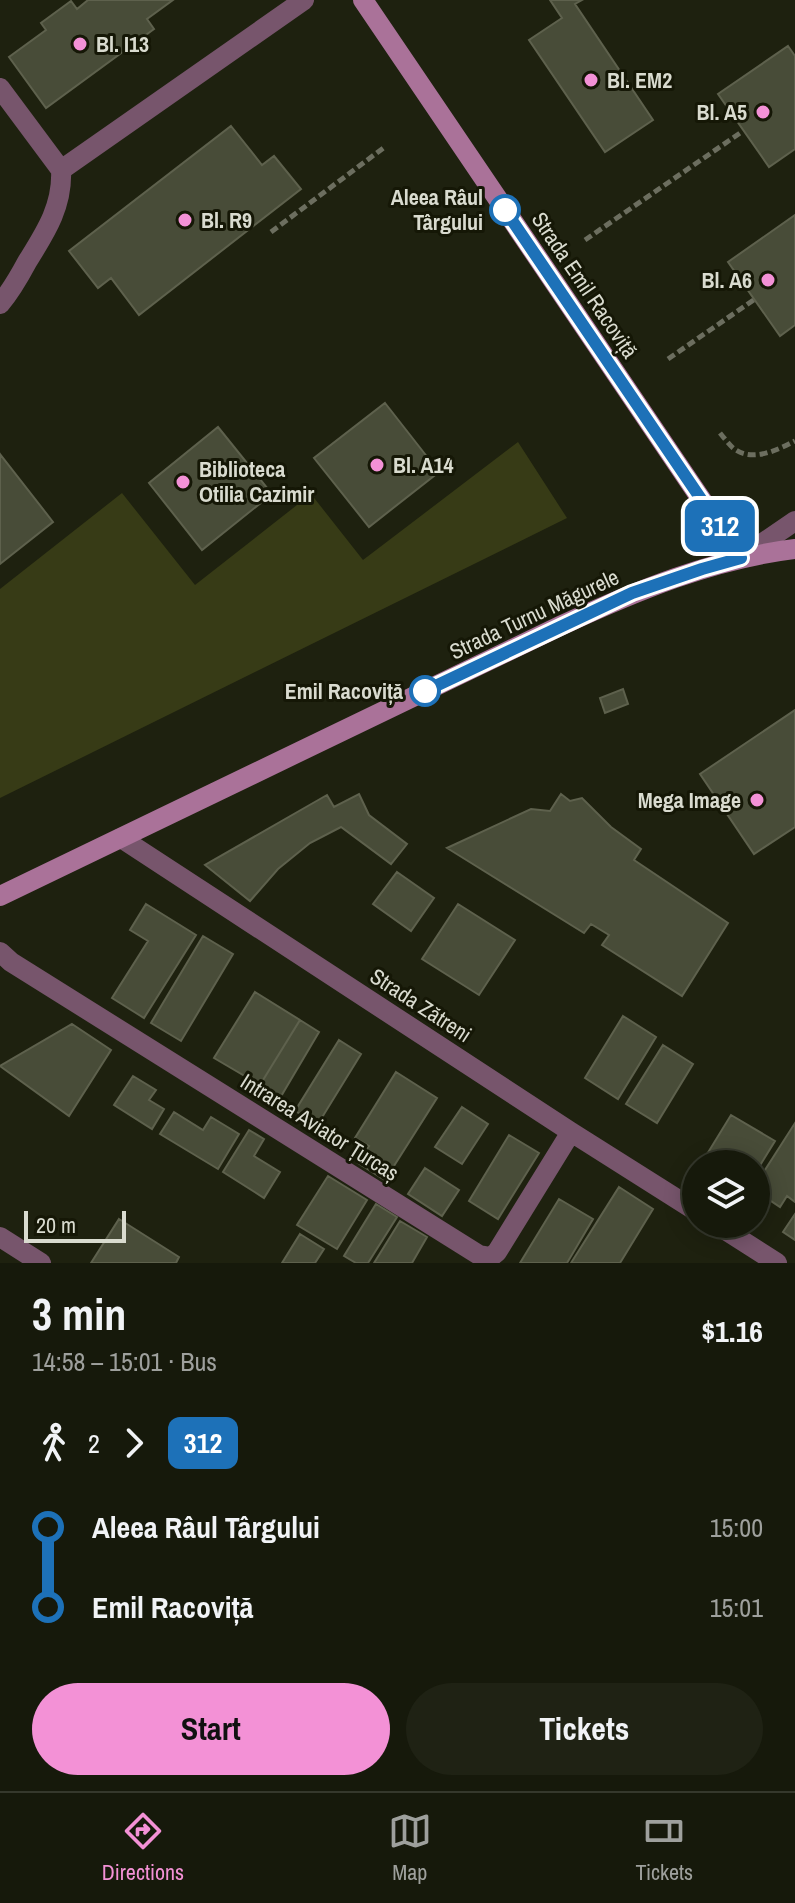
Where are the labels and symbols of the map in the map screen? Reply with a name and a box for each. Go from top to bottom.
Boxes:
place label: Bl. I13 [96,29,149,59]
marker: Bl. I13 [71,35,89,53]
place label: Bl. EM2 [607,65,672,95]
marker: Bl. EM2 [582,71,600,89]
place label: Bl. A5 [697,97,747,127]
marker: Bl. A5 [754,103,772,121]
place label: Aleea Râul Târgului [391,182,483,237]
marker: Aleea Râul Târgului [490,195,520,225]
place label: Bl. R9 [201,205,252,235]
street label: Strada Emil Racoviță [525,206,645,364]
marker: Bl. R9 [176,211,194,229]
place label: Bl. A6 [702,265,752,295]
marker: Bl. A6 [759,271,777,289]
place label: Bl. A14 [393,450,454,480]
place label: Biblioteca Otilia Cazimir [199,454,314,509]
marker: Bl. A14 [368,456,386,474]
marker: Biblioteca Otilia Cazimir [174,473,192,491]
line badge: 312 [674,500,766,552]
street label: Strada Turnu Măgurele [444,562,624,666]
place label: Emil Racoviță [285,676,403,706]
marker: Emil Racoviță [410,676,440,706]
place label: Mega Image [638,785,741,815]
marker: Mega Image [748,791,766,809]
street label: Strada Zătreni [364,961,478,1049]
street label: Intrarea Aviator Țurcaș [235,1066,405,1188]
scale bar [24,1207,126,1243]

